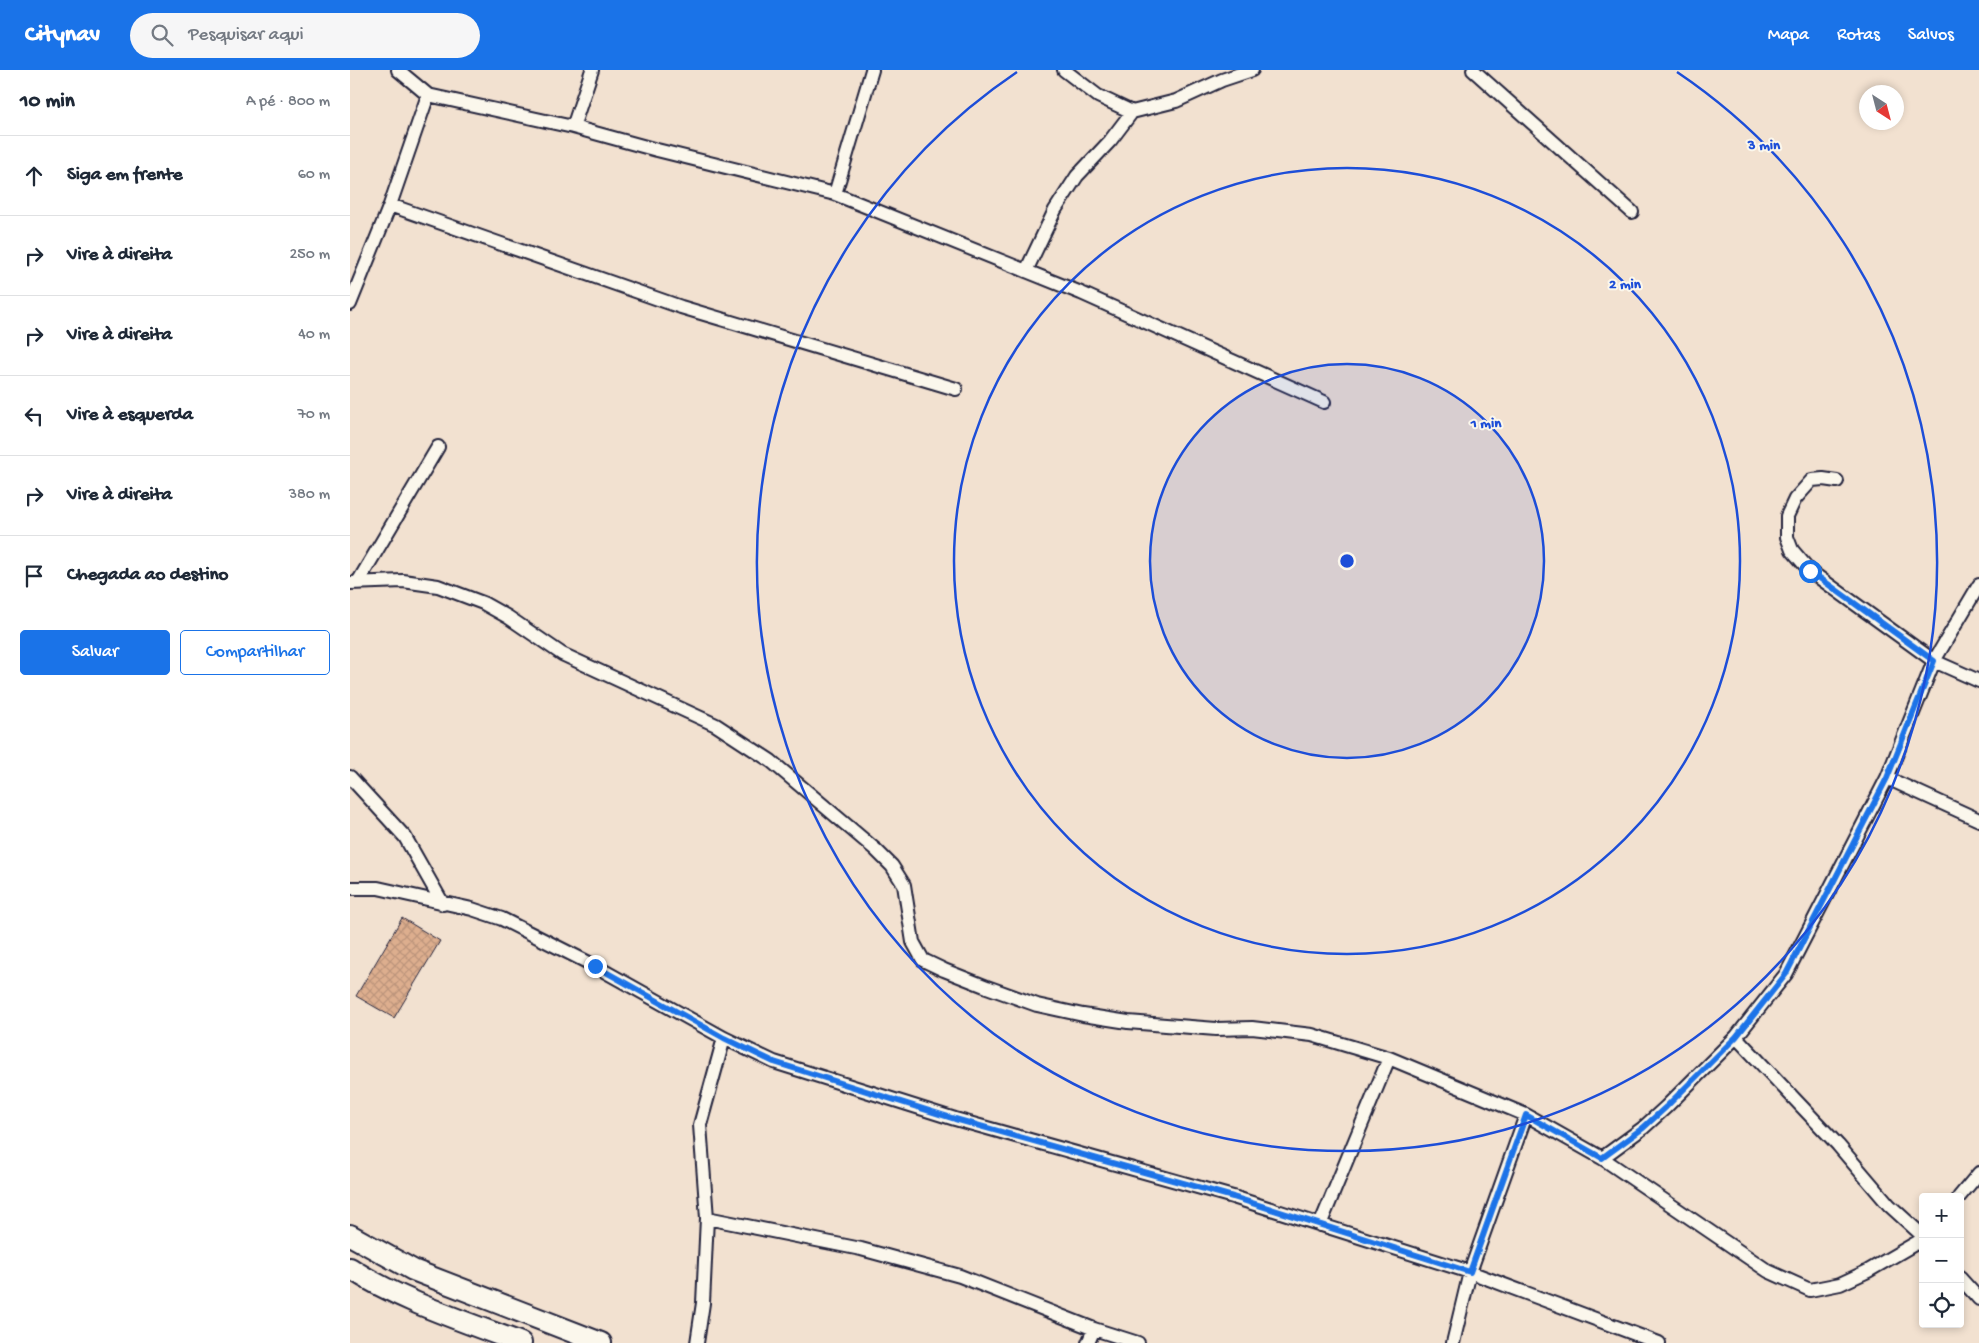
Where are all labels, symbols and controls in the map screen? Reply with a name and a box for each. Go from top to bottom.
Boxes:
search box [130,13,480,58]
text: Citynav [25,21,100,50]
icon: search [148,21,176,49]
text: Pesquisar aqui [188,24,304,47]
text: Mapa [1768,25,1809,46]
text: Rotas [1837,25,1880,46]
text: Salvos [1908,25,1954,46]
north arrow [1859,85,1904,130]
text: 10 min [20,90,75,115]
text: A pé · 800 m [246,93,330,112]
text: 3 min [1747,137,1781,155]
icon: ahead [20,162,48,190]
text: Siga em frente [67,164,183,187]
text: 60 m [298,166,330,185]
icon: right [20,242,48,270]
text: Vire à direita [67,244,172,267]
text: 250 m [290,246,330,265]
text: 2 min [1609,276,1642,294]
icon: right [20,322,48,350]
text: Vire à direita [67,324,172,347]
text: 40 m [298,326,330,345]
icon: left [20,402,48,430]
text: Vire à esquerda [67,404,193,427]
text: 70 m [297,406,330,425]
text: 1 min [1470,415,1502,433]
icon: right [20,482,48,510]
text: Vire à direita [67,484,172,507]
text: 380 m [289,486,330,505]
centre of rings [1338,552,1356,570]
route start [1799,560,1822,583]
icon: arrive [20,562,48,590]
text: Chegada ao destino [67,564,228,587]
button: Salvar [20,630,170,675]
button: Compartilhar [180,630,330,675]
route end [584,955,607,978]
map controls [1919,1193,1964,1328]
button: + [1919,1193,1964,1238]
button: − [1919,1238,1964,1283]
button: locate [1919,1283,1964,1328]

